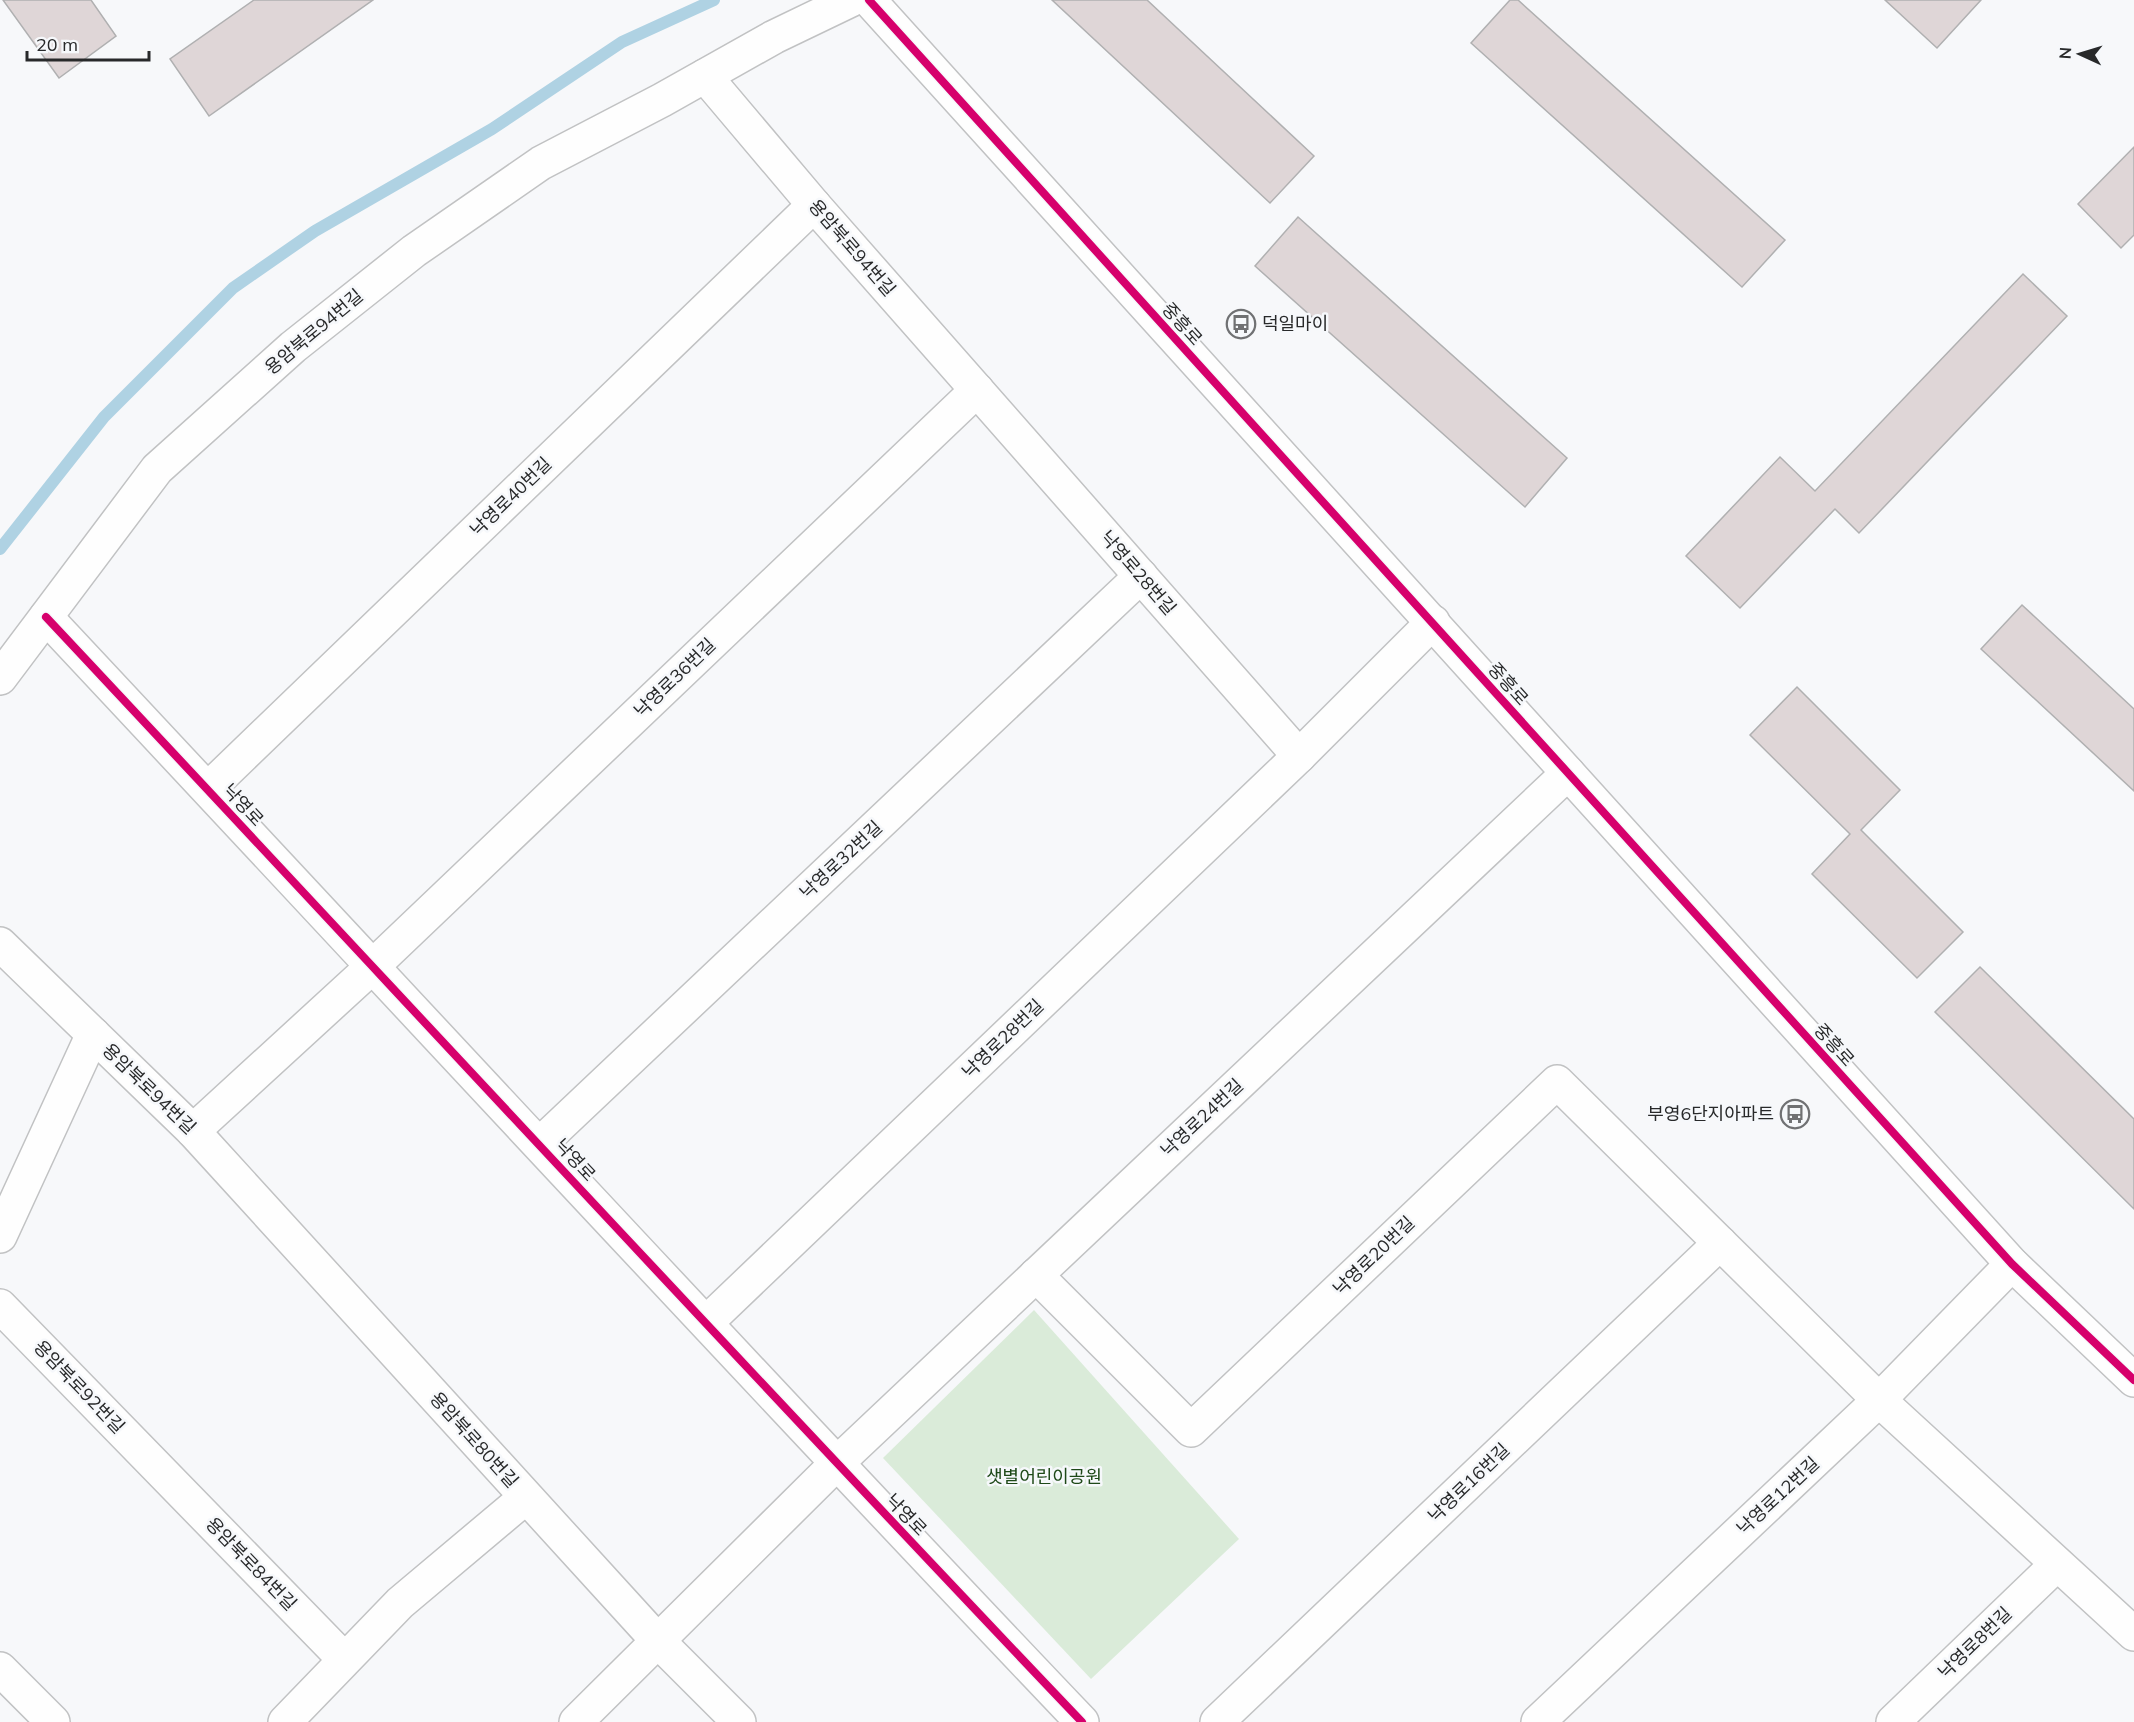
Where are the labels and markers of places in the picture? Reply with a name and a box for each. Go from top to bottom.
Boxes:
bus stop icon: 덕일마이 [1225,308,1257,340]
place label: 덕일마이 [1262,312,1328,335]
bus stop icon: 부영6단지아파트 [1779,1098,1811,1130]
place label: 부영6단지아파트 [1647,1102,1774,1125]

